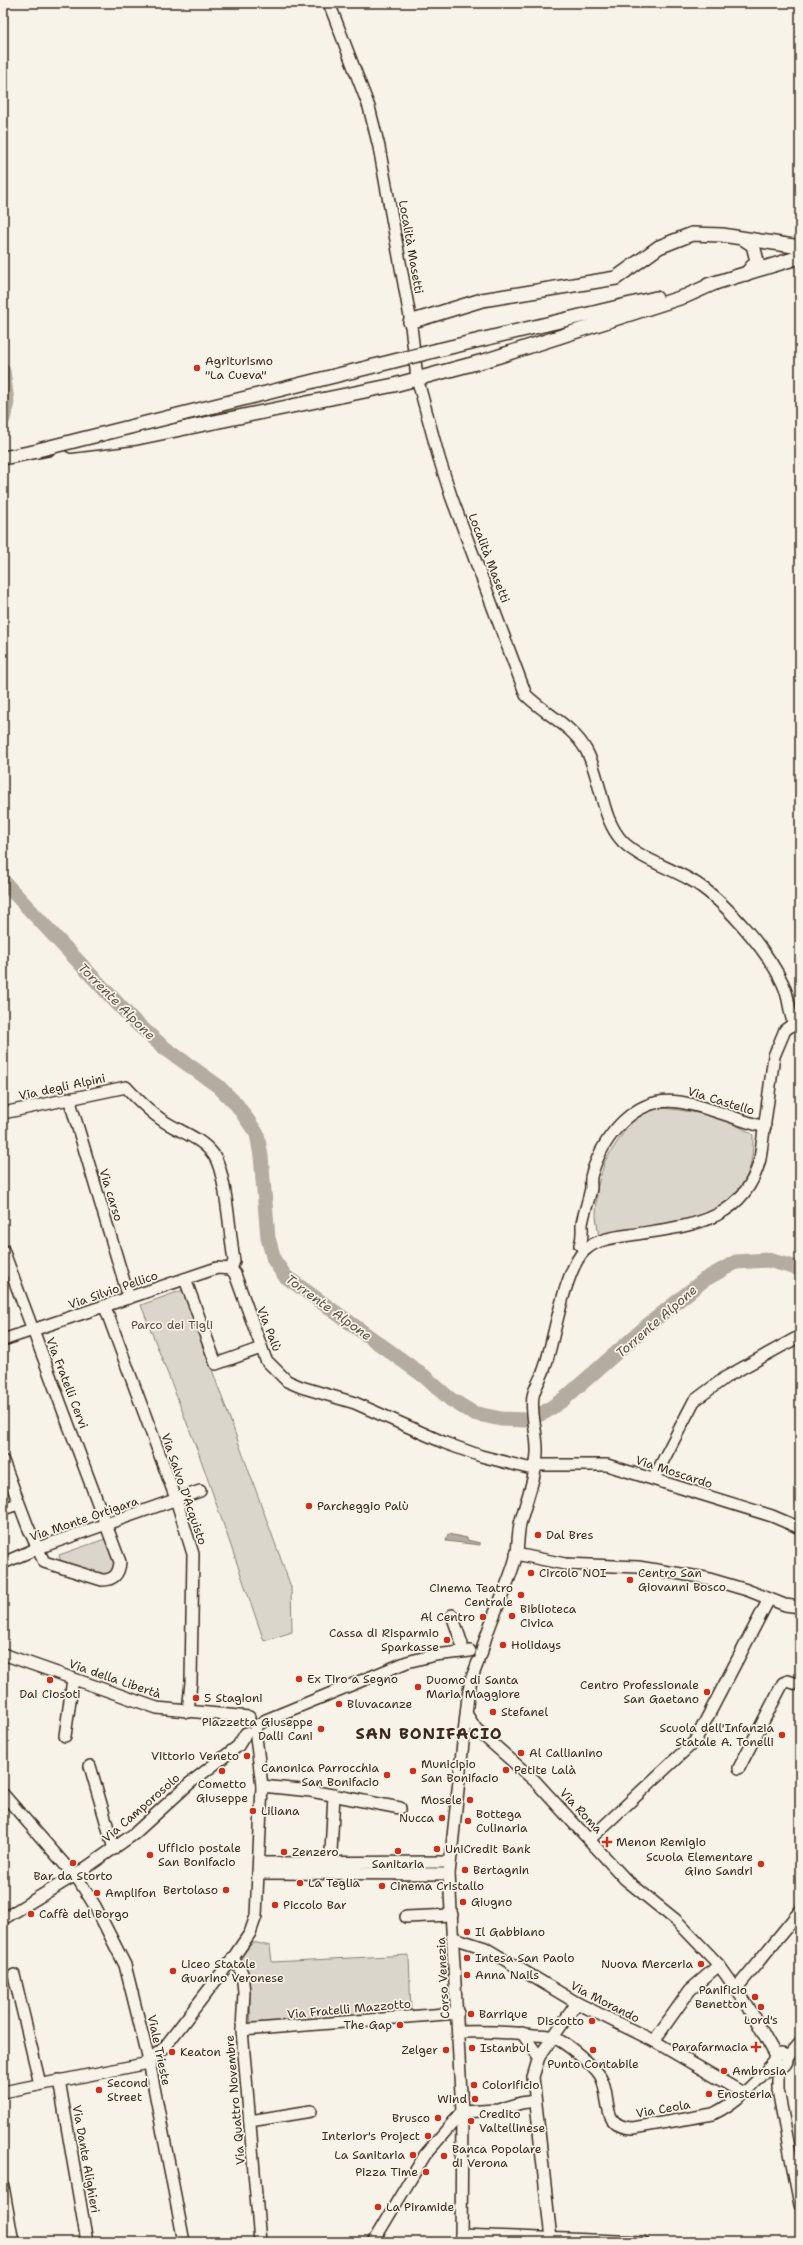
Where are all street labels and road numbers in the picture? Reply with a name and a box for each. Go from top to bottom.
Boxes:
street label: Località Masetti [395,199,427,295]
street label: Località Masetti [465,511,513,605]
street label: Via degli Alpini [17,1070,107,1104]
street label: Via Castello [686,1083,756,1119]
street label: Via carso [95,1167,127,1223]
street label: Via Silvio Pellico [66,1267,160,1313]
street label: Via Palù [253,1304,285,1354]
street label: Via Fratelli Cervi [42,1335,92,1431]
street label: Via Salvo D'Acquisto [157,1431,211,1547]
street label: Via Moscardo [633,1452,715,1492]
street label: Via Monte Ortigara [28,1493,141,1545]
street label: Via della Libertà [67,1656,164,1702]
street label: Via Camporosolo [99,1770,183,1846]
street label: Via Roma [556,1785,606,1837]
street label: Corso Venezia [433,1936,453,2019]
street label: Via Morando [568,1978,642,2026]
street label: Via Fratelli Mazzotto [286,1996,412,2022]
street label: Viale Trieste [144,2013,174,2087]
street label: Via Quattro Novembre [221,2034,249,2166]
street label: Via Ceola [635,2096,692,2122]
street label: Via Dante Alighieri [69,2104,103,2214]

